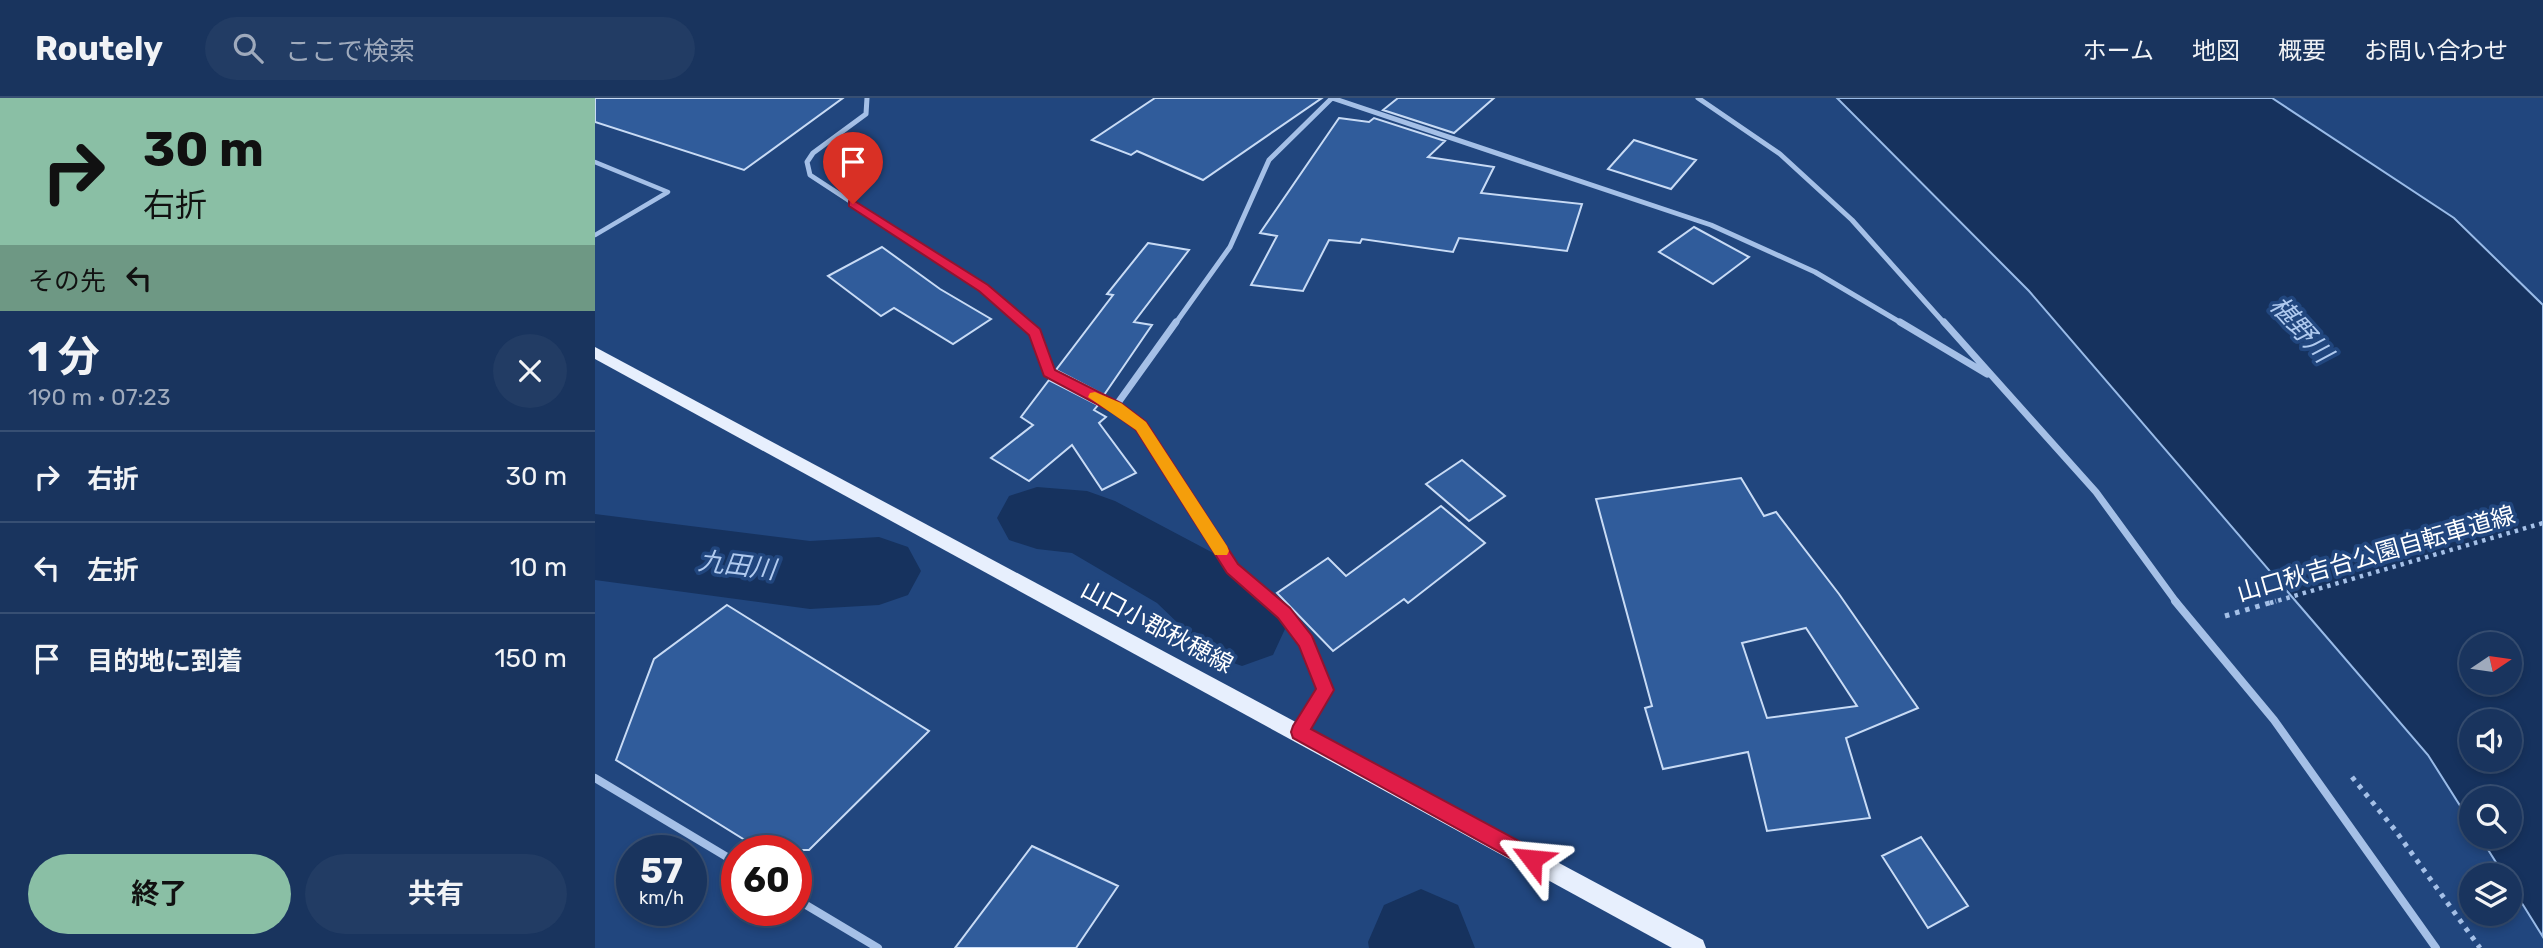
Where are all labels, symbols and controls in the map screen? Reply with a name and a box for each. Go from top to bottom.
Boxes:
search box [205,17,695,80]
text: Routely [35,29,163,68]
icon: search [229,29,267,67]
text: ここで検索 [285,36,415,67]
text: ホーム [2083,37,2154,65]
text: 地図 [2192,37,2240,65]
text: 概要 [2278,37,2326,65]
text: お問い合わせ [2364,37,2508,65]
text: 30 m [143,120,264,178]
icon: right [28,126,119,217]
pin [823,132,883,204]
icon: arrive [834,143,872,181]
text: 右折 [143,186,207,224]
icon: left [120,259,158,297]
text: その先 [28,266,106,297]
water label: 椹野川 [2263,290,2340,371]
text: 1 分 [28,332,100,382]
button: close [493,334,567,408]
text: 190 m · 07:23 [28,383,171,411]
icon: right [28,458,66,496]
text: 30 m [505,461,567,492]
text: 右折 [87,464,139,495]
street label: 山口秋吉台公園自転車道線 [2234,501,2518,607]
water label: 九田川 [696,545,781,586]
icon: left [28,549,66,587]
text: 10 m [510,552,567,583]
text: 左折 [87,555,139,586]
street label: 山口小郡秋穂線 [1076,575,1238,679]
north arrow [2459,632,2522,695]
map controls [2459,632,2522,926]
icon: arrive [28,640,66,678]
text: 150 m [494,643,567,674]
text: 目的地に到着 [87,646,243,677]
button: sound [2459,709,2522,772]
button: search [2459,786,2522,849]
position arrow [1495,822,1569,896]
speed limit sign: 60 [721,835,812,926]
text: 57 [640,850,683,892]
button: 終了 [28,854,291,934]
button: 共有 [305,854,567,934]
button: layers [2459,863,2522,926]
text: km/h [639,887,684,909]

